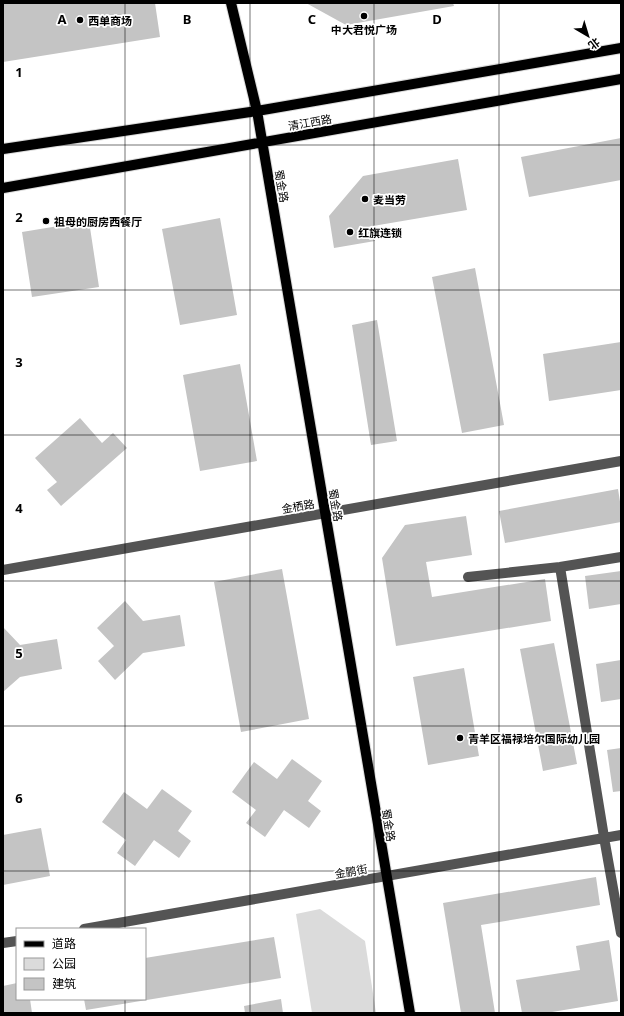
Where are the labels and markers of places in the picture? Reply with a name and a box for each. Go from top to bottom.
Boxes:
marker: 中大君悦广场 [359,11,369,21]
place label: 西单商场 [88,13,132,28]
marker: 西单商场 [75,15,85,25]
place label: 中大君悦广场 [331,22,397,37]
place label: 麦当劳 [373,192,406,207]
marker: 麦当劳 [360,194,370,204]
place label: 祖母的厨房西餐厅 [54,214,142,229]
marker: 祖母的厨房西餐厅 [41,216,51,226]
place label: 红旗连锁 [358,225,402,240]
marker: 红旗连锁 [345,227,355,237]
place label: 青羊区福禄培尔国际幼儿园 [468,731,600,746]
marker: 青羊区福禄培尔国际幼儿园 [455,733,465,743]

